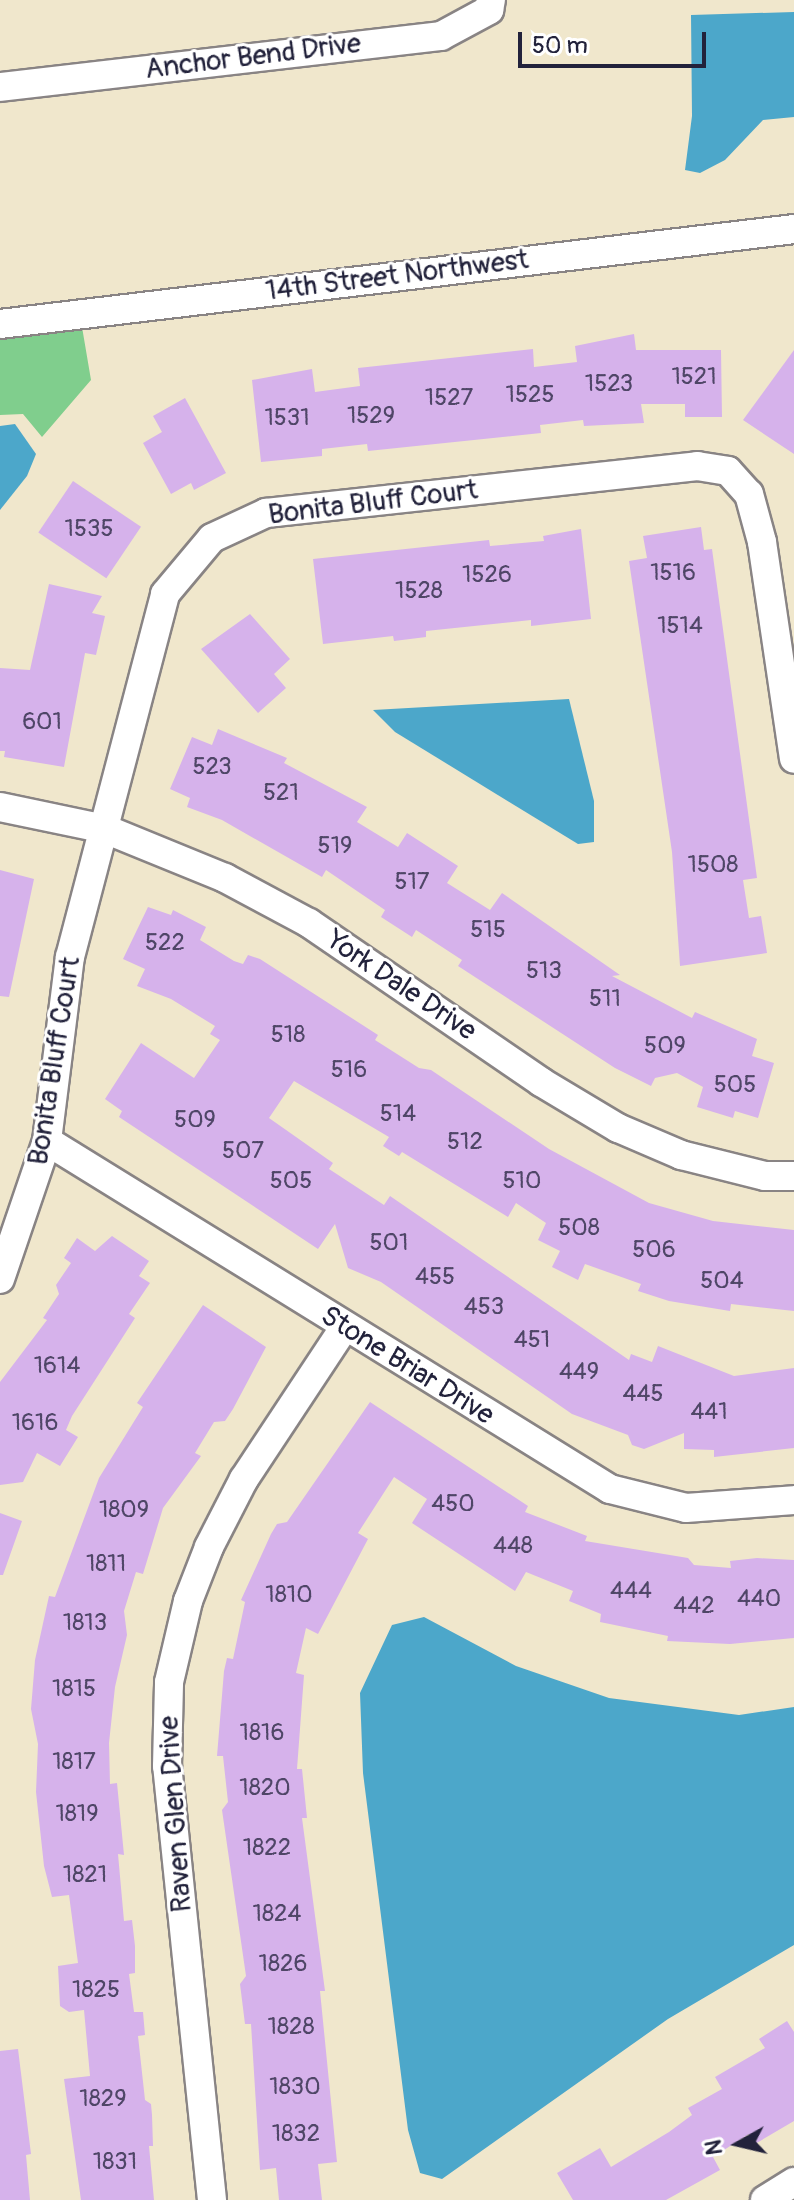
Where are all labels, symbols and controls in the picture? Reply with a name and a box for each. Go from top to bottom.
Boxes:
scale bar [522,16,710,66]
street label: Anchor Bend Drive [143,27,363,87]
text: 50 m [532,31,588,60]
street label: 14th Street Northwest [264,243,530,309]
house number: 1521 [671,363,717,391]
house number: 1523 [585,370,633,398]
house number: 1525 [506,381,554,409]
house number: 1527 [425,384,473,412]
house number: 1529 [347,402,395,430]
house number: 1531 [264,404,310,432]
street label: Bonita Bluff Court [266,473,480,533]
house number: 1535 [65,515,113,543]
house number: 1516 [650,559,696,587]
house number: 1526 [462,561,512,589]
house number: 1528 [395,577,443,605]
house number: 1514 [657,612,703,640]
house number: 601 [22,708,62,736]
house number: 523 [192,753,232,781]
house number: 521 [263,779,299,807]
house number: 519 [318,832,352,860]
house number: 1508 [688,851,738,879]
house number: 517 [394,868,430,896]
house number: 515 [470,916,506,944]
street label: York Dale Drive [320,924,482,1048]
house number: 522 [145,929,185,957]
street label: Bonita Bluff Court [22,954,88,1168]
house number: 513 [526,957,562,985]
house number: 511 [589,985,621,1013]
house number: 518 [271,1021,305,1049]
house number: 509 [644,1032,686,1060]
house number: 516 [331,1056,367,1084]
house number: 505 [714,1071,756,1099]
house number: 514 [380,1100,416,1128]
house number: 509 [174,1106,216,1134]
house number: 512 [447,1128,483,1156]
house number: 507 [222,1137,264,1165]
house number: 505 [270,1167,312,1195]
house number: 510 [503,1167,541,1195]
house number: 508 [558,1214,600,1242]
house number: 501 [370,1229,408,1257]
house number: 506 [632,1236,676,1264]
house number: 455 [415,1263,455,1291]
house number: 504 [700,1267,744,1295]
house number: 453 [464,1293,504,1321]
street label: Stone Briar Drive [314,1299,500,1433]
house number: 451 [514,1326,550,1354]
house number: 1614 [34,1352,80,1380]
house number: 449 [559,1358,599,1386]
house number: 445 [623,1380,663,1408]
house number: 441 [690,1398,728,1426]
house number: 1616 [12,1409,58,1437]
house number: 450 [431,1490,475,1518]
house number: 1809 [99,1496,149,1524]
house number: 448 [493,1532,533,1560]
house number: 1811 [86,1550,126,1578]
house number: 444 [610,1577,652,1605]
house number: 1810 [265,1581,313,1609]
house number: 440 [737,1585,781,1613]
house number: 442 [673,1592,715,1620]
house number: 1813 [63,1609,107,1637]
house number: 1815 [52,1675,96,1703]
street label: Raven Glen Drive [152,1715,200,1913]
house number: 1816 [240,1719,284,1747]
house number: 1817 [52,1748,96,1776]
house number: 1820 [239,1774,291,1802]
house number: 1819 [55,1800,99,1828]
house number: 1822 [243,1834,291,1862]
house number: 1821 [63,1861,107,1889]
house number: 1824 [253,1900,301,1928]
house number: 1826 [259,1950,307,1978]
house number: 1825 [72,1976,120,2004]
house number: 1828 [268,2013,314,2041]
house number: 1830 [269,2073,321,2101]
house number: 1829 [79,2085,127,2113]
north arrow [698,2104,778,2184]
house number: 1832 [272,2120,320,2148]
text: N [699,2138,729,2157]
house number: 1831 [93,2148,137,2176]

